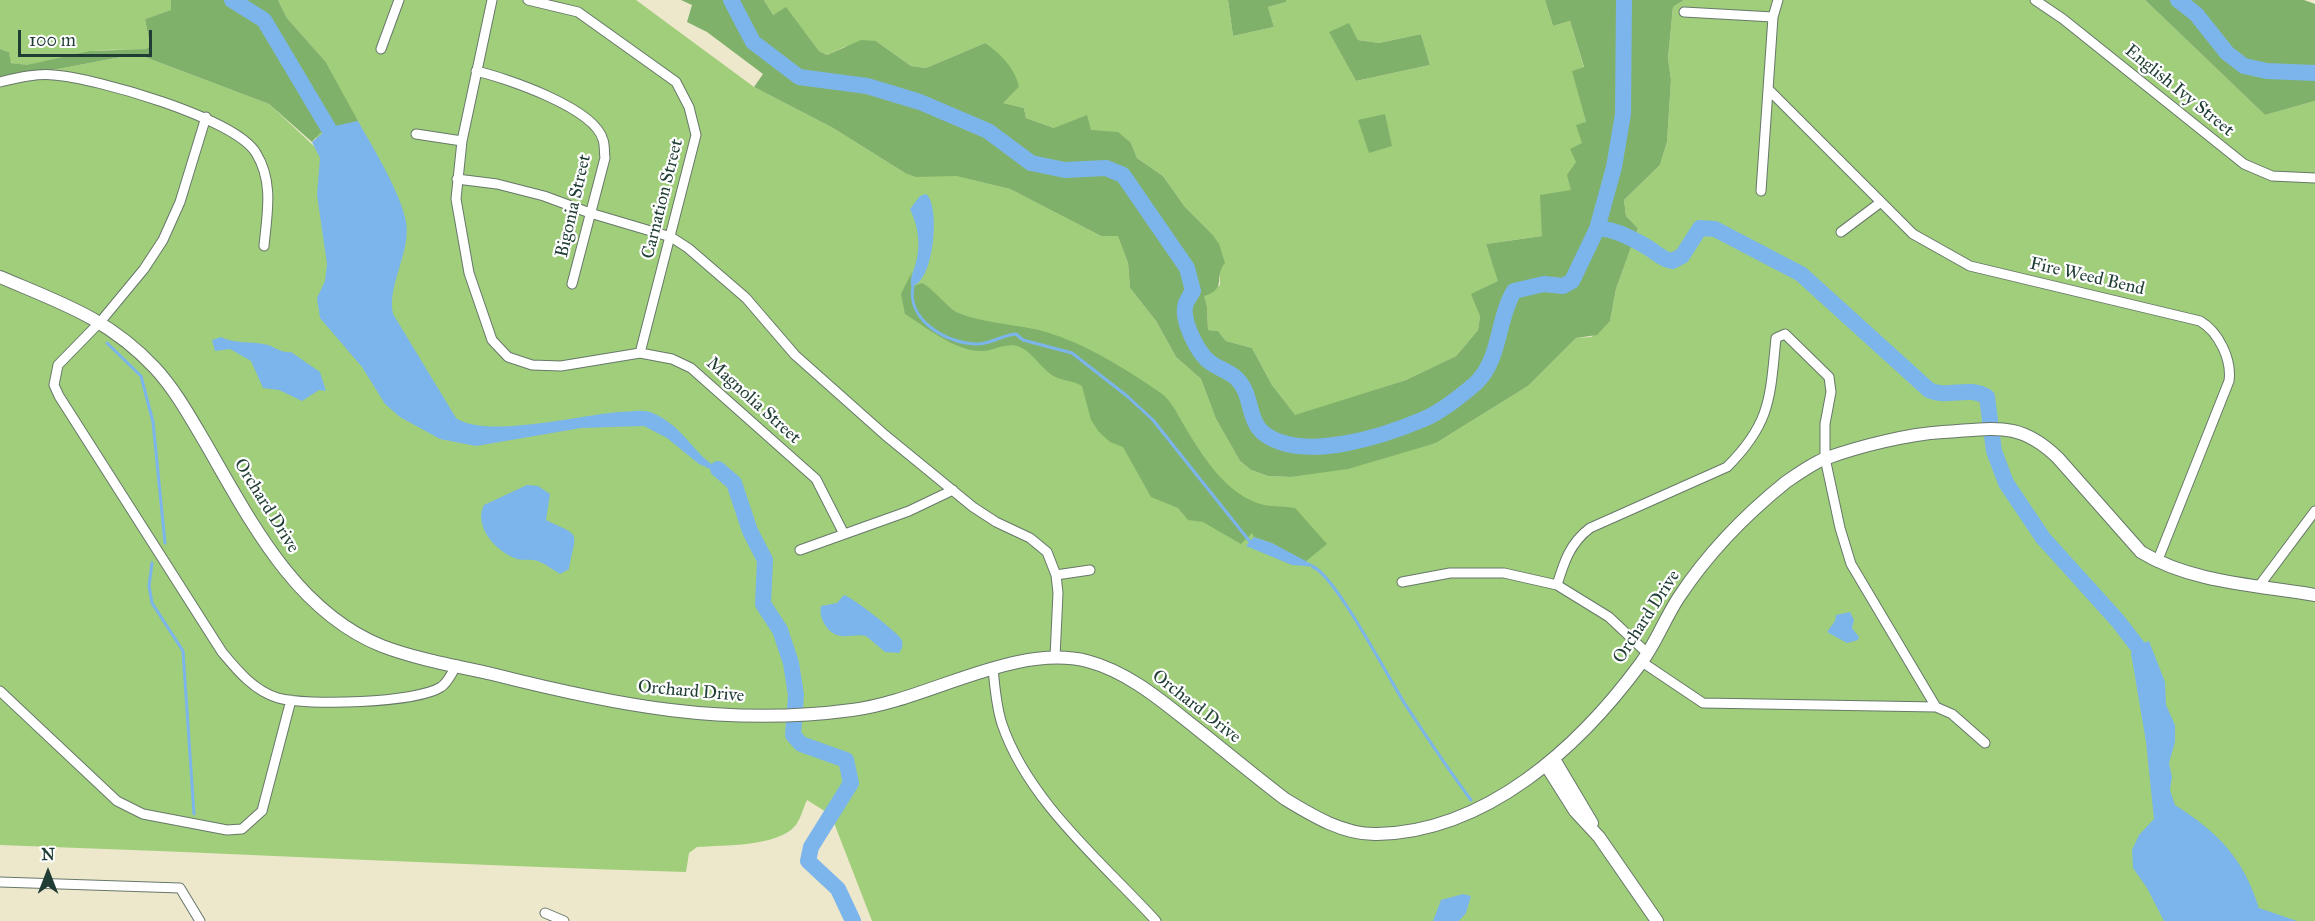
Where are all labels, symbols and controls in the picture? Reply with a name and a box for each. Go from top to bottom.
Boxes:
scale bar [21,18,154,56]
text: 100 m [29,29,76,51]
street label: English Ivy Street [2120,40,2238,142]
street label: Carnation Street [638,137,688,261]
street label: Bigonia Street [552,152,596,260]
street label: Fire Weed Bend [2027,253,2147,301]
street label: Magnolia Street [701,353,805,449]
street label: Orchard Drive [229,455,303,557]
street label: Orchard Drive [1609,566,1685,668]
street label: Orchard Drive [1147,666,1245,748]
street label: Orchard Drive [637,677,745,707]
north arrow [18,843,78,903]
text: N [41,845,55,864]

